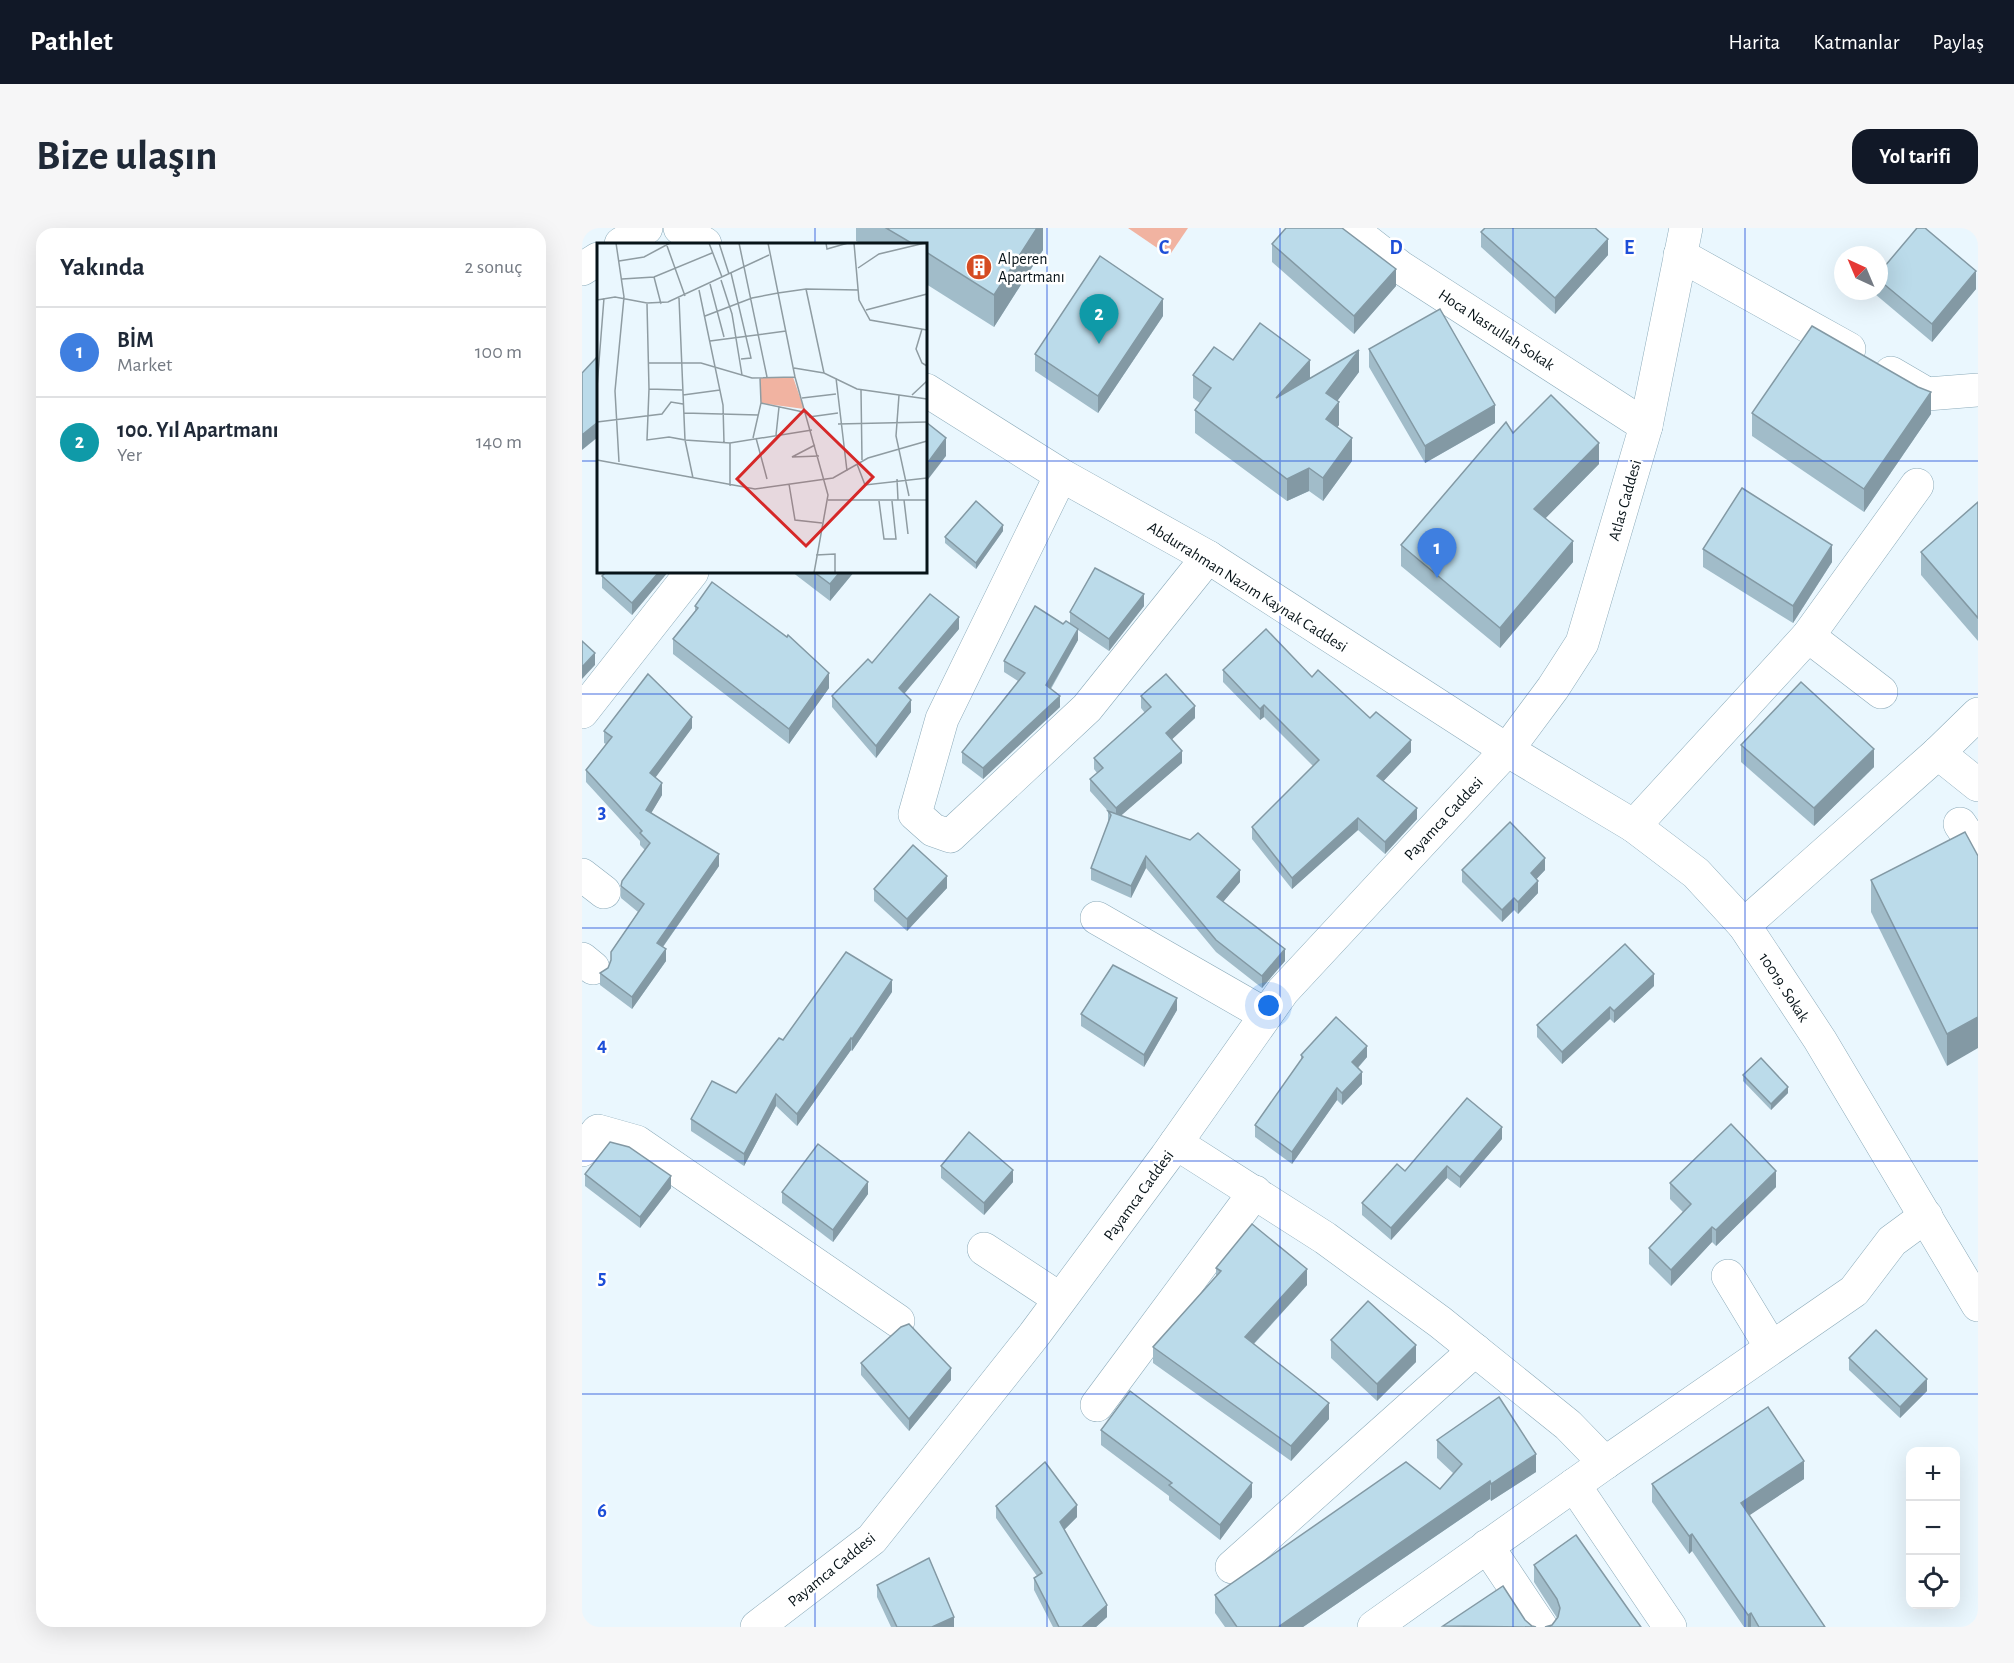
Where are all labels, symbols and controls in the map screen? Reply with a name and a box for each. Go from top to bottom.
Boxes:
text: Pathlet [30,28,113,56]
text: Harita [1729,32,1780,53]
text: Katmanlar [1813,32,1900,53]
text: Paylaş [1933,32,1984,53]
button: Yol tarifi [1852,129,1978,184]
text: Bize ulaşın [36,135,217,177]
text: C [1159,238,1170,258]
text: D [1389,238,1403,258]
text: E [1624,238,1634,258]
inset map [597,243,927,573]
north arrow [1834,246,1888,300]
place label: Alperen Apartmanı [998,251,1065,285]
building icon: Alperen Apartmanı [964,252,994,282]
text: Yakında [60,254,145,280]
text: 2 sonuç [464,257,522,277]
street label: Hoca Nasrullah Sokak [1436,286,1558,374]
pin: 2 [1080,294,1118,344]
text: BİM [117,329,154,351]
text: 1 [76,342,83,362]
text: 100 m [475,342,522,362]
text: Market [117,355,173,375]
text: 100. Yıl Apartmanı [117,419,279,441]
text: 2 [75,432,84,452]
text: 140 m [476,432,522,452]
text: Yer [117,445,142,465]
street label: Atlas Caddesi [1606,458,1644,543]
street label: Abdurrahman Nazım Kaynak Caddesi [1144,519,1350,656]
pin: 1 [1418,528,1456,578]
street label: Payamca Caddesi [1401,774,1487,864]
text: 3 [598,802,606,822]
street label: 10019. Sokak [1756,950,1813,1025]
your location [1254,991,1283,1020]
text: 4 [597,1035,607,1055]
street label: Payamca Caddesi [1101,1148,1178,1244]
text: 5 [598,1268,606,1288]
map controls [1906,1447,1960,1609]
button: + [1906,1447,1960,1501]
text: 6 [597,1501,607,1521]
button: − [1906,1501,1960,1555]
street label: Payamca Caddesi [785,1530,879,1610]
button: locate [1906,1555,1960,1609]

